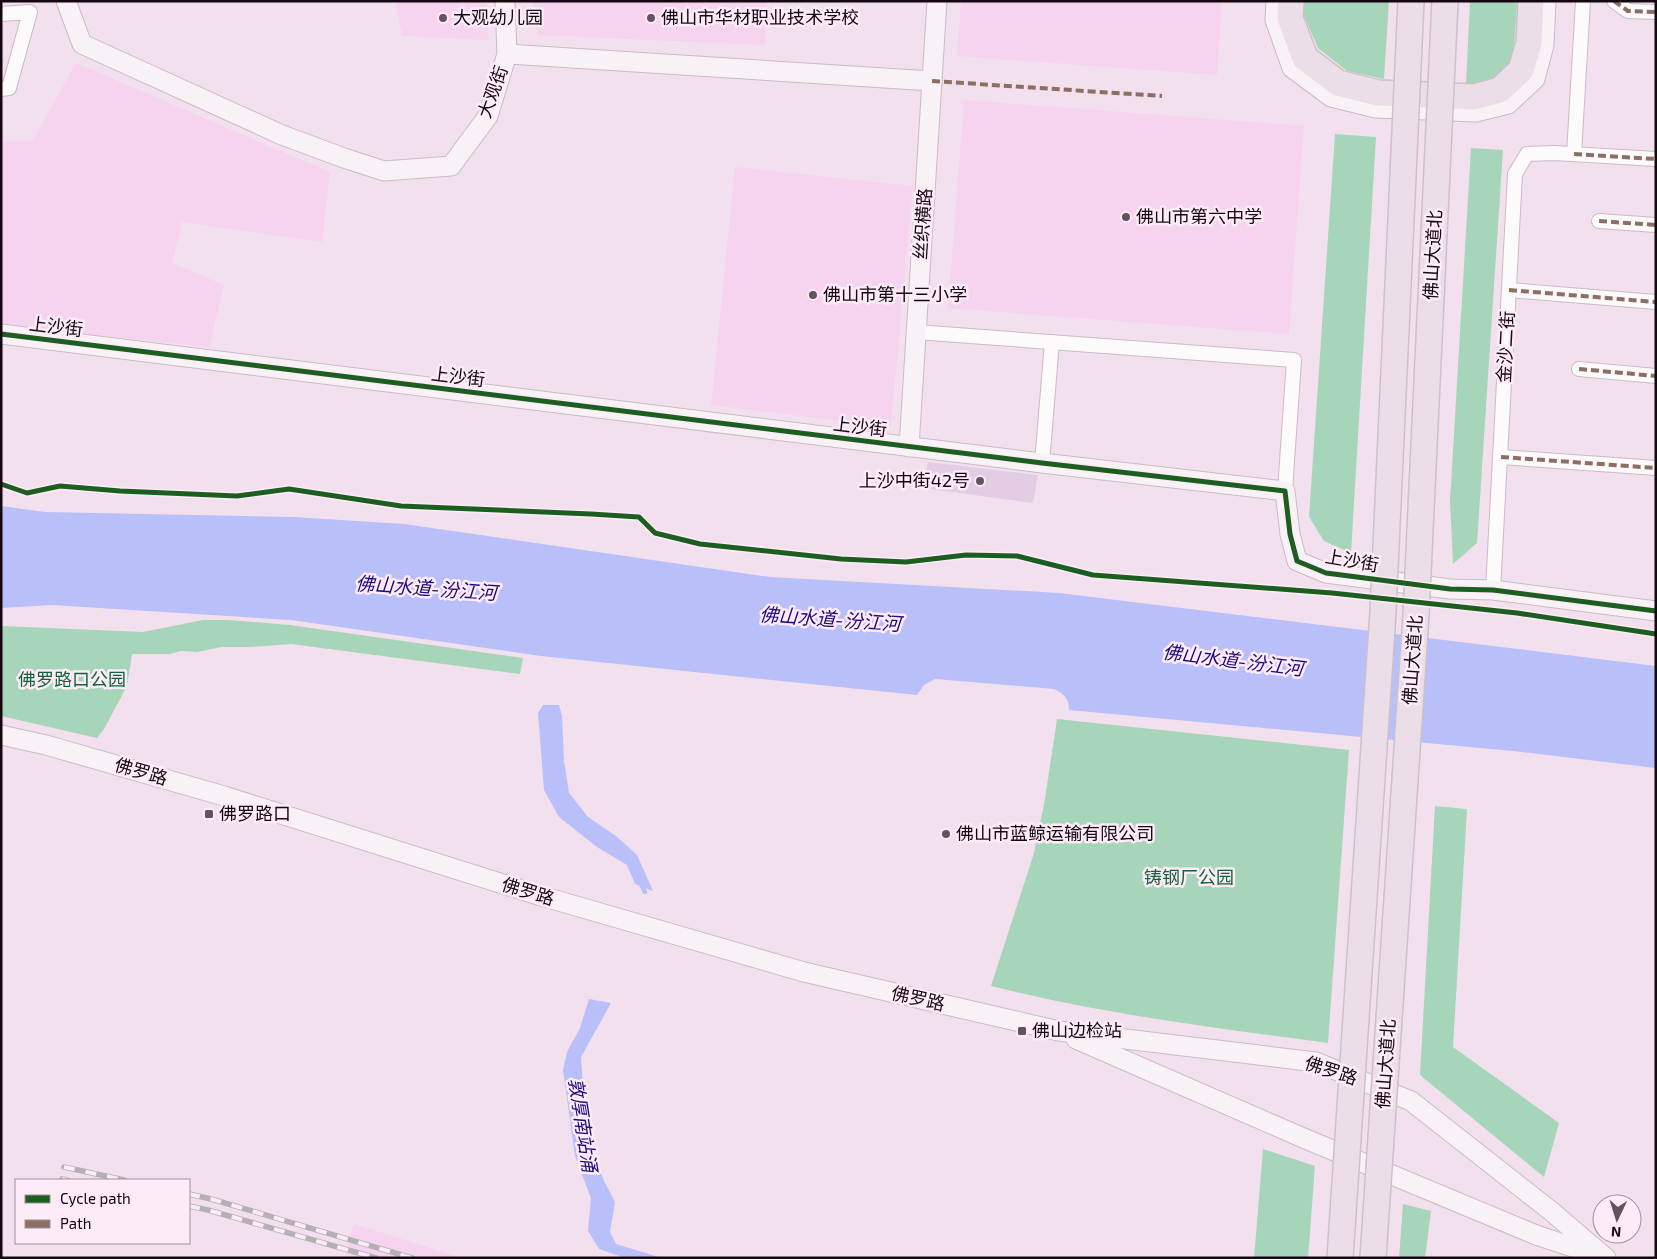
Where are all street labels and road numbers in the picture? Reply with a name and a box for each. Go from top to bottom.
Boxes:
street label: 大观街 [472,63,512,121]
street label: 丝织横路 [909,187,935,261]
street label: 佛山大道北 [1419,209,1445,300]
street label: 金沙二街 [1492,310,1518,383]
street label: 上沙街 [28,312,84,340]
street label: 上沙街 [430,362,486,390]
street label: 上沙街 [832,412,888,440]
street label: 上沙街 [1324,544,1381,576]
street label: 佛山大道北 [1398,614,1426,706]
street label: 佛罗路 [112,753,170,789]
street label: 佛罗路 [499,873,557,909]
street label: 佛罗路 [889,981,947,1015]
street label: 佛山大道北 [1371,1018,1399,1110]
street label: 佛罗路 [1302,1051,1360,1089]

